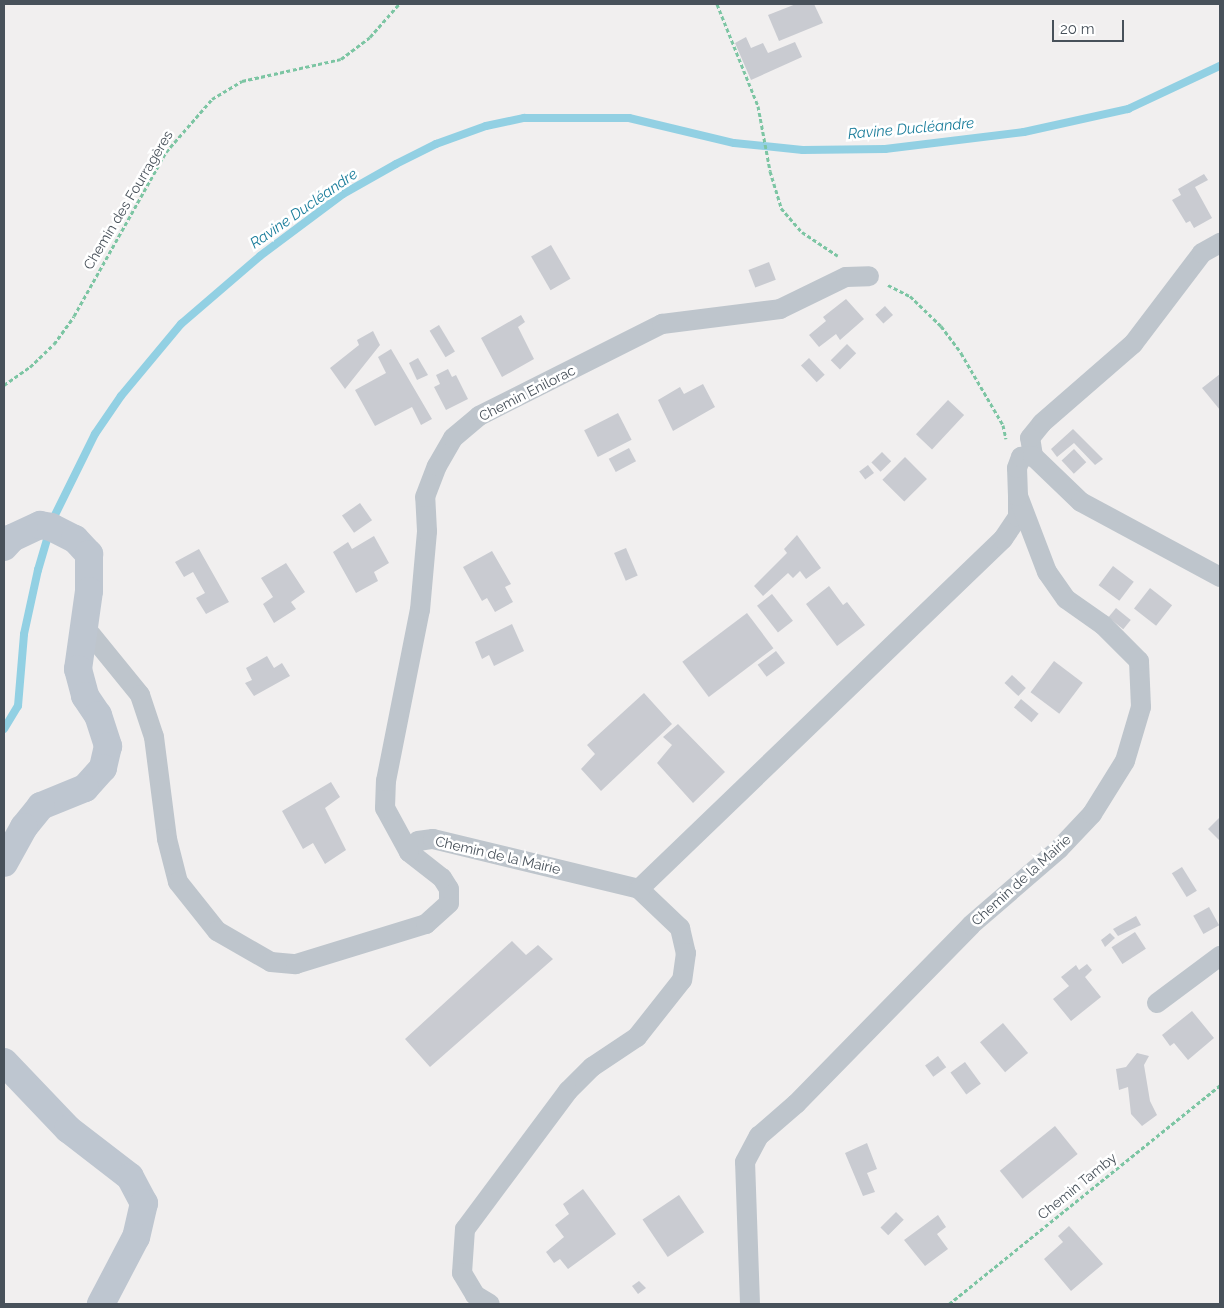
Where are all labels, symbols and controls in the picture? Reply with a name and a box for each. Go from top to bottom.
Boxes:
scale bar [1054,10,1126,42]
text: 20 m [1060,20,1095,38]
water label: Ravine Ducléandre [847,115,975,143]
street label: Chemin des Fourragères [80,127,176,273]
water label: Ravine Ducléandre [247,165,361,253]
street label: Chemin Enilorac [476,362,578,424]
street label: Chemin de la Mairie [968,831,1074,929]
street label: Chemin de la Mairie [434,832,562,878]
street label: Chemin Tamby [1034,1149,1120,1223]

